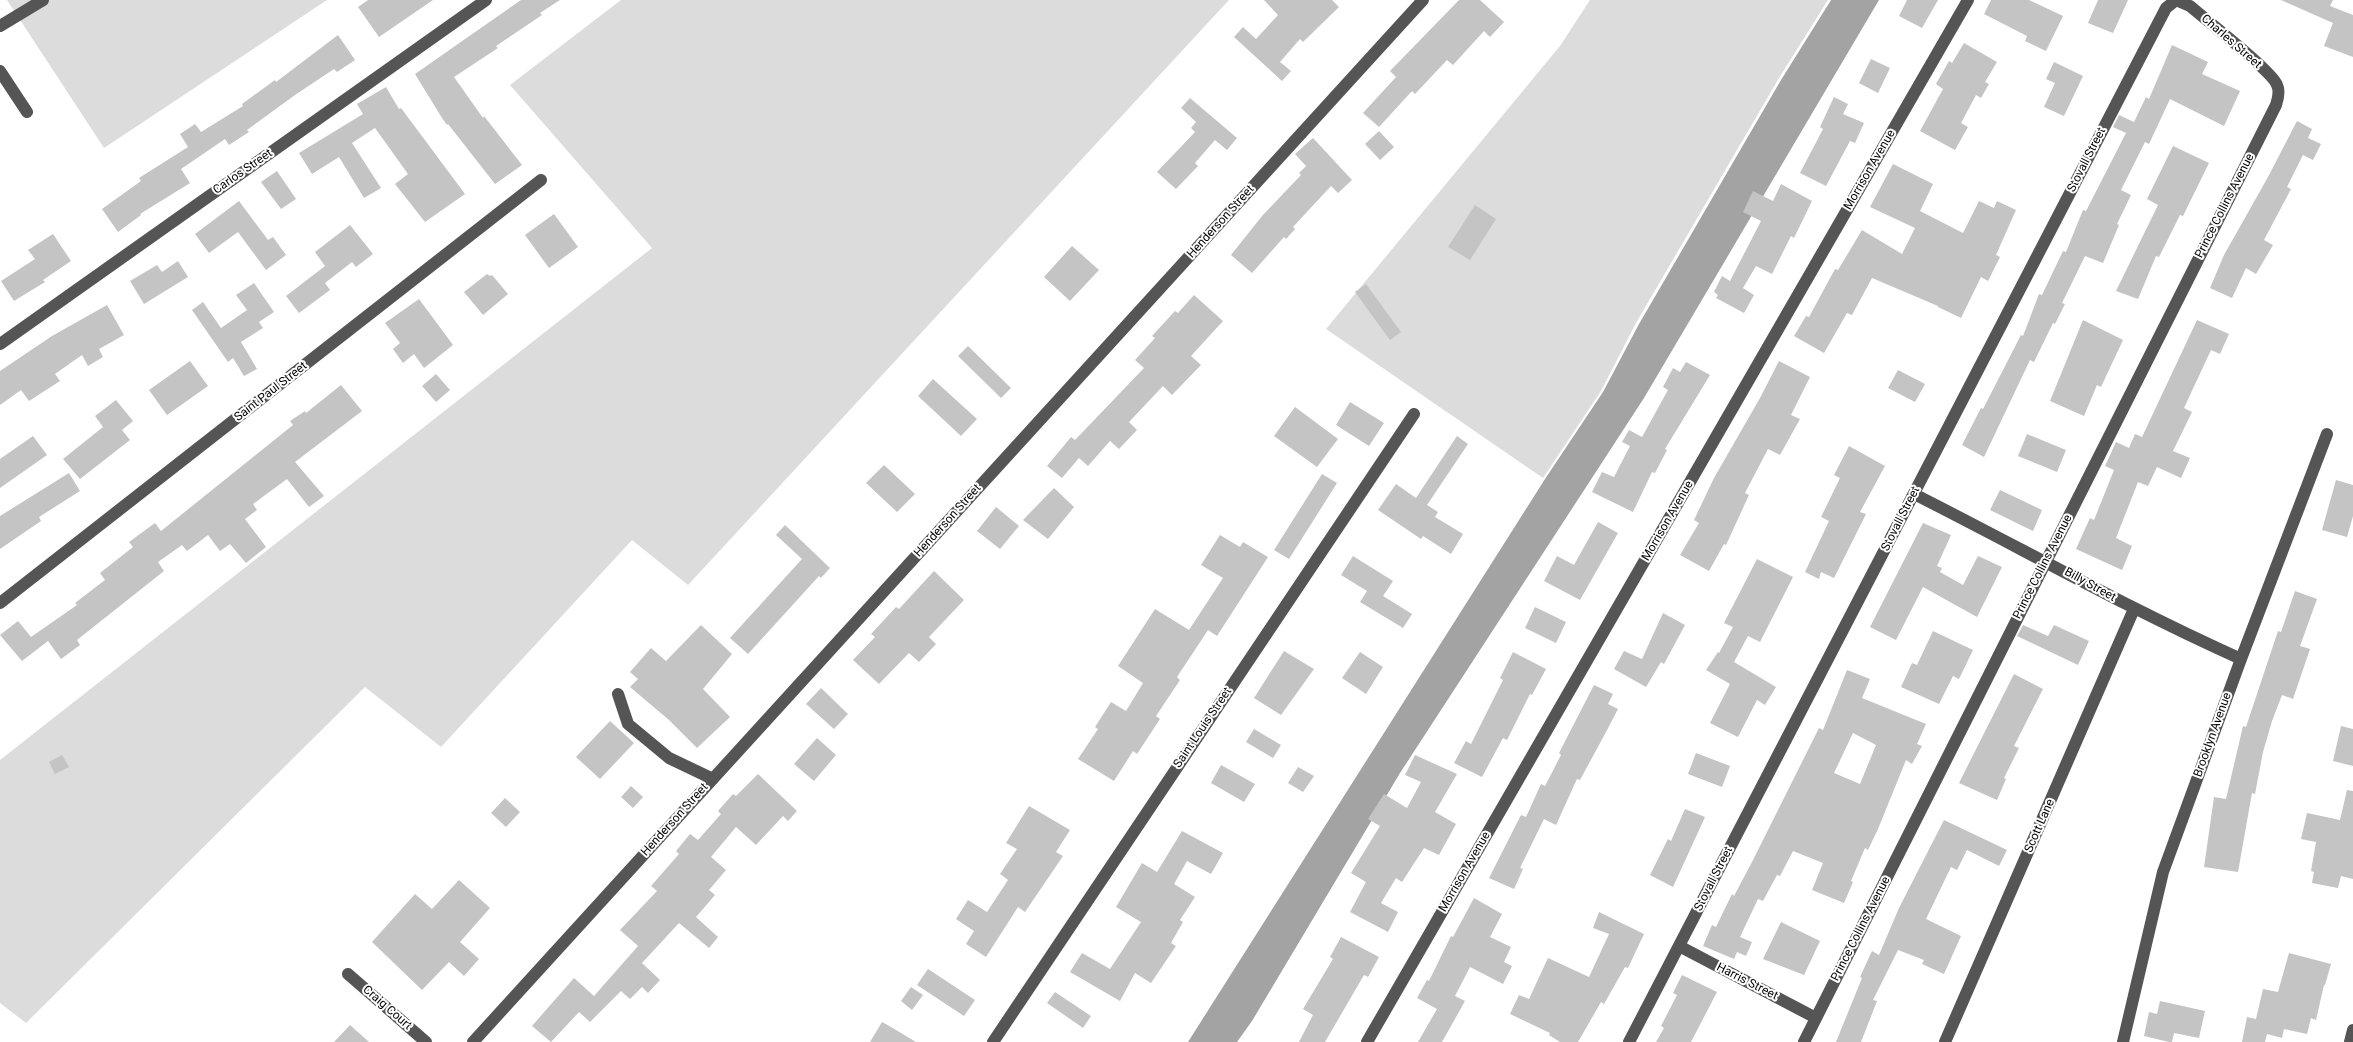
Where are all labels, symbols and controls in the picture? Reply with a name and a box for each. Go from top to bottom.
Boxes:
street label: Charles Street [2198,12,2264,72]
street label: Stovall Street [2065,125,2109,195]
street label: Morrison Avenue [1841,127,1899,213]
street label: Carlos Street [211,146,275,198]
street label: Prince Collins Avenue [2192,151,2258,261]
street label: Henderson Street [1185,183,1257,261]
street label: Saint Paul Street [232,359,310,425]
street label: Morrison Avenue [1639,478,1697,564]
street label: Henderson Street [912,482,984,560]
street label: Stovall Street [1879,484,1923,554]
street label: Prince Collins Avenue [2010,512,2076,622]
street label: Billy Street [2062,565,2118,605]
street label: Saint Louis Street [1171,685,1235,771]
street label: Brooklyn Avenue [2191,691,2235,779]
street label: Henderson Street [639,781,711,859]
street label: Scott Lane [2022,797,2058,855]
street label: Morrison Avenue [1436,829,1494,915]
street label: Stovall Street [1692,844,1736,914]
street label: Prince Collins Avenue [1828,874,1894,984]
street label: Harris Street [1714,960,1780,1004]
street label: Craig Court [360,983,414,1033]

